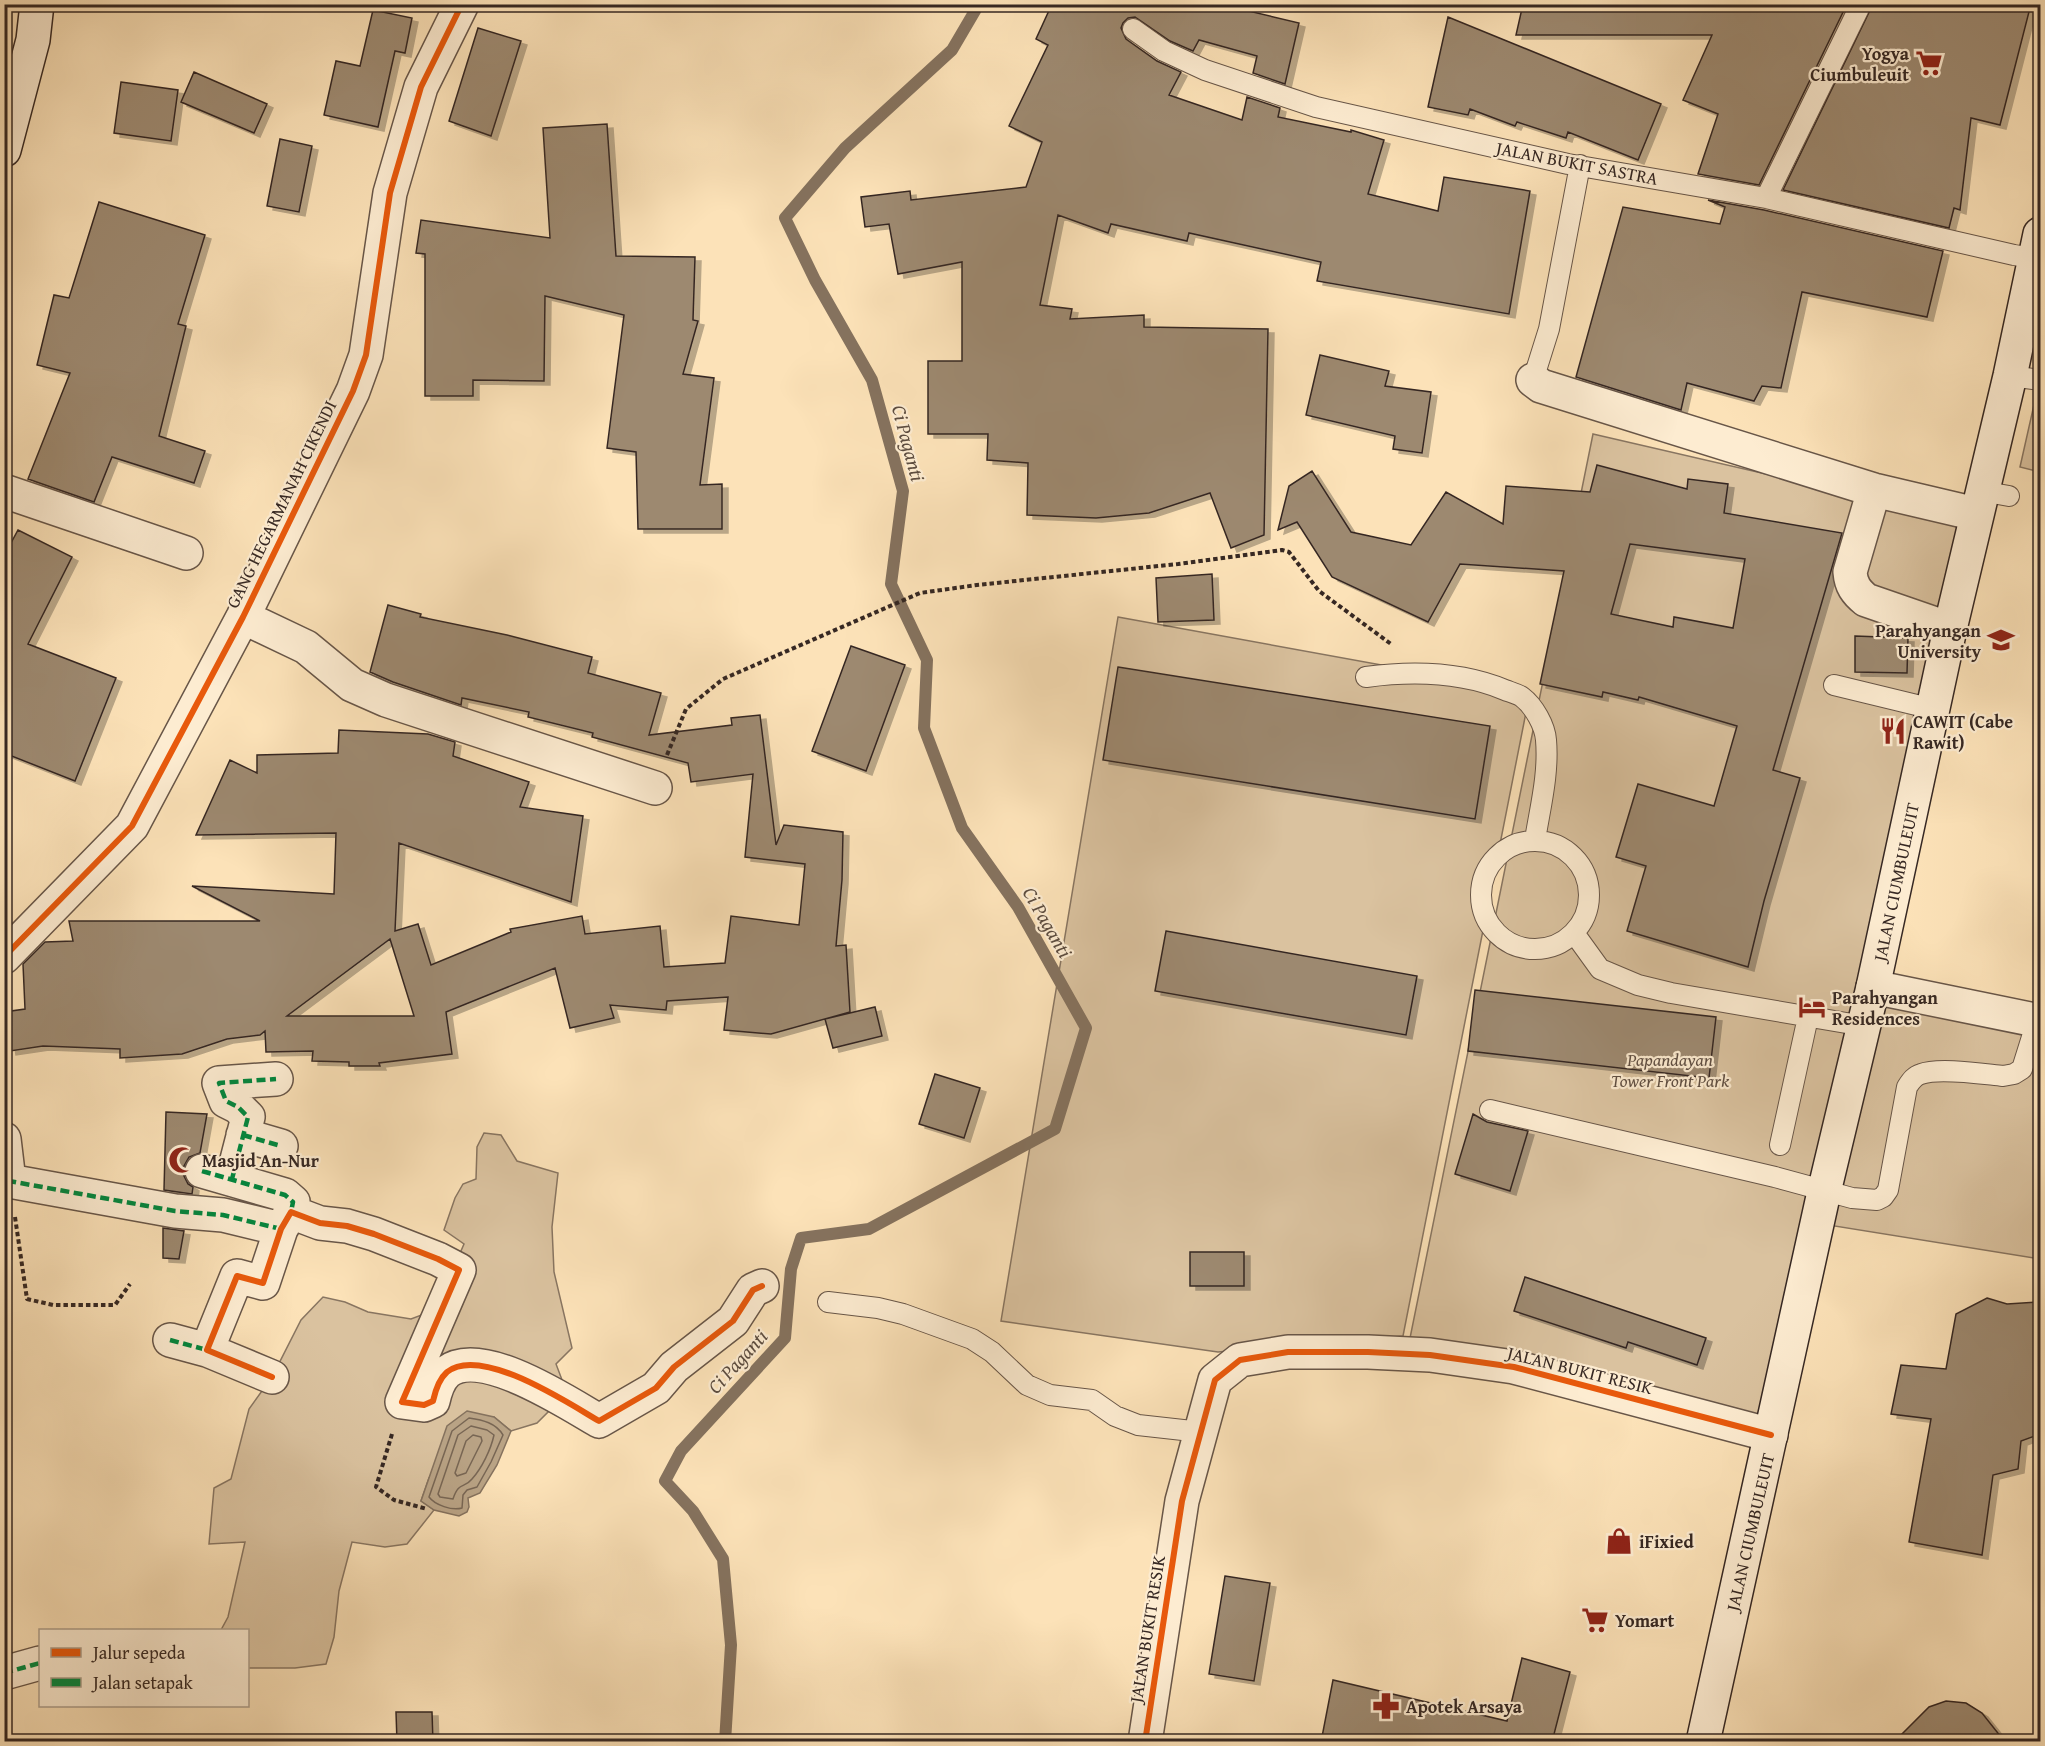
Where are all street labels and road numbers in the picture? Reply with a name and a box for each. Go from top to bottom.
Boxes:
street label: JALAN BUKIT SASTRA [1492,134,1660,192]
street label: GANG HEGARMANAH CIKENDI [219,395,343,613]
street label: JALAN CIUMBULEUIT [1866,800,1926,966]
street label: JALAN BUKIT RESIK [1503,1338,1656,1401]
street label: JALAN CIUMBULEUIT [1718,1450,1781,1616]
street label: JALAN BUKIT RESIK [1122,1553,1172,1707]

